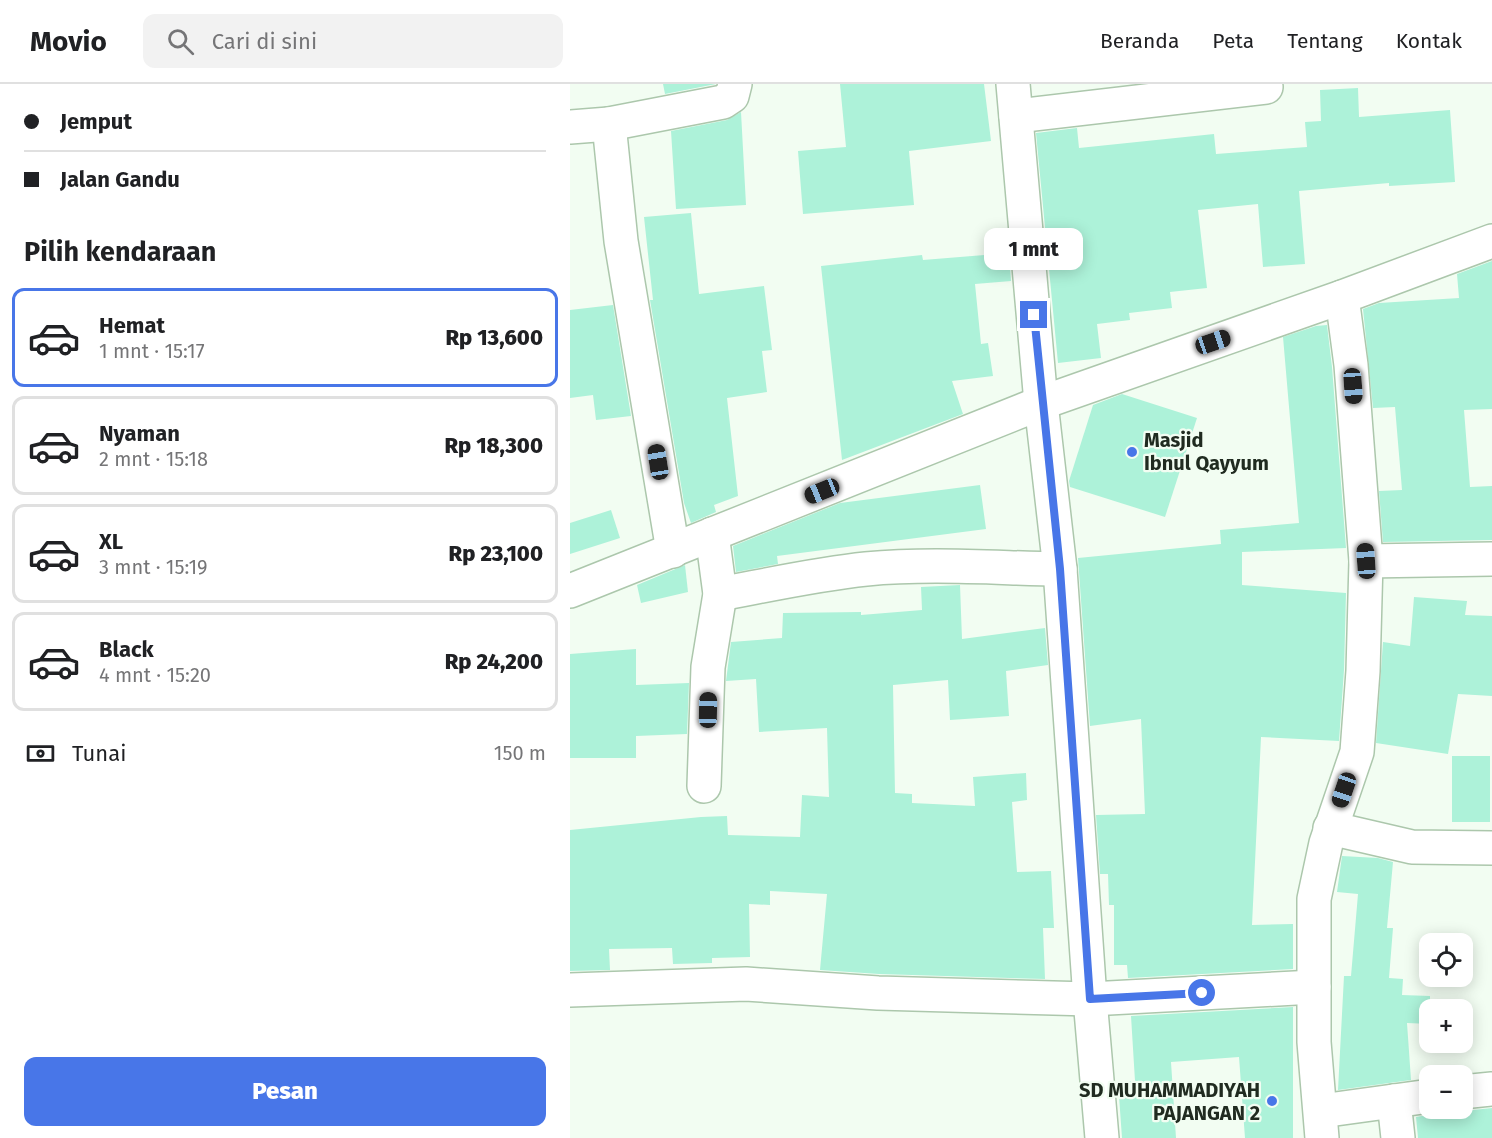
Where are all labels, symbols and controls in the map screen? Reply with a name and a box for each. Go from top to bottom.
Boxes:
search box [143,14,563,68]
text: Movio [30,25,107,58]
icon: search [164,25,197,58]
text: Cari di sini [212,28,317,55]
text: Beranda [1100,28,1179,54]
text: Peta [1212,28,1254,54]
text: Tentang [1287,28,1363,54]
text: Kontak [1396,28,1462,54]
text: Jemput [60,108,132,135]
text: Jalan Gandu [60,166,180,193]
callout: 1 mnt [984,228,1084,270]
text: Pilih kendaraan [24,236,216,268]
text: 1 mnt [1008,237,1059,261]
route end [1020,301,1047,328]
icon: car [27,311,81,365]
text: Hemat [99,312,165,339]
text: Rp 13,600 [445,324,543,351]
car [1193,328,1233,356]
text: 1 mnt · 15:17 [99,339,205,363]
car [1343,367,1363,405]
icon: car [27,419,81,473]
text: Nyaman [99,420,180,447]
place label: Masjid Ibnul Qayyum [1144,428,1269,475]
text: Rp 18,300 [444,432,543,459]
car [646,443,670,481]
marker: Masjid Ibnul Qayyum [1125,445,1139,459]
text: 2 mnt · 15:18 [99,447,208,471]
car [802,476,842,506]
icon: car [27,527,81,581]
text: XL [99,528,123,555]
text: Rp 23,100 [449,540,543,567]
car [1356,542,1376,580]
text: 3 mnt · 15:19 [99,555,208,579]
icon: car [27,635,81,689]
text: Black [99,636,154,663]
text: Rp 24,200 [445,648,543,675]
text: 4 mnt · 15:20 [99,663,211,687]
car [699,692,717,728]
icon: cash [24,737,57,770]
text: Tunai [72,740,126,767]
text: 150 m [494,741,546,765]
car [1330,770,1358,810]
map controls [1419,933,1473,1119]
button: locate [1419,933,1473,987]
route start [1188,979,1215,1006]
button: + [1419,999,1473,1053]
button: Pesan [24,1057,546,1126]
button: − [1419,1065,1473,1119]
place label: SD MUHAMMADIYAH PAJANGAN 2 [1079,1078,1260,1125]
marker: SD MUHAMMADIYAH PAJANGAN 2 [1265,1094,1279,1108]

